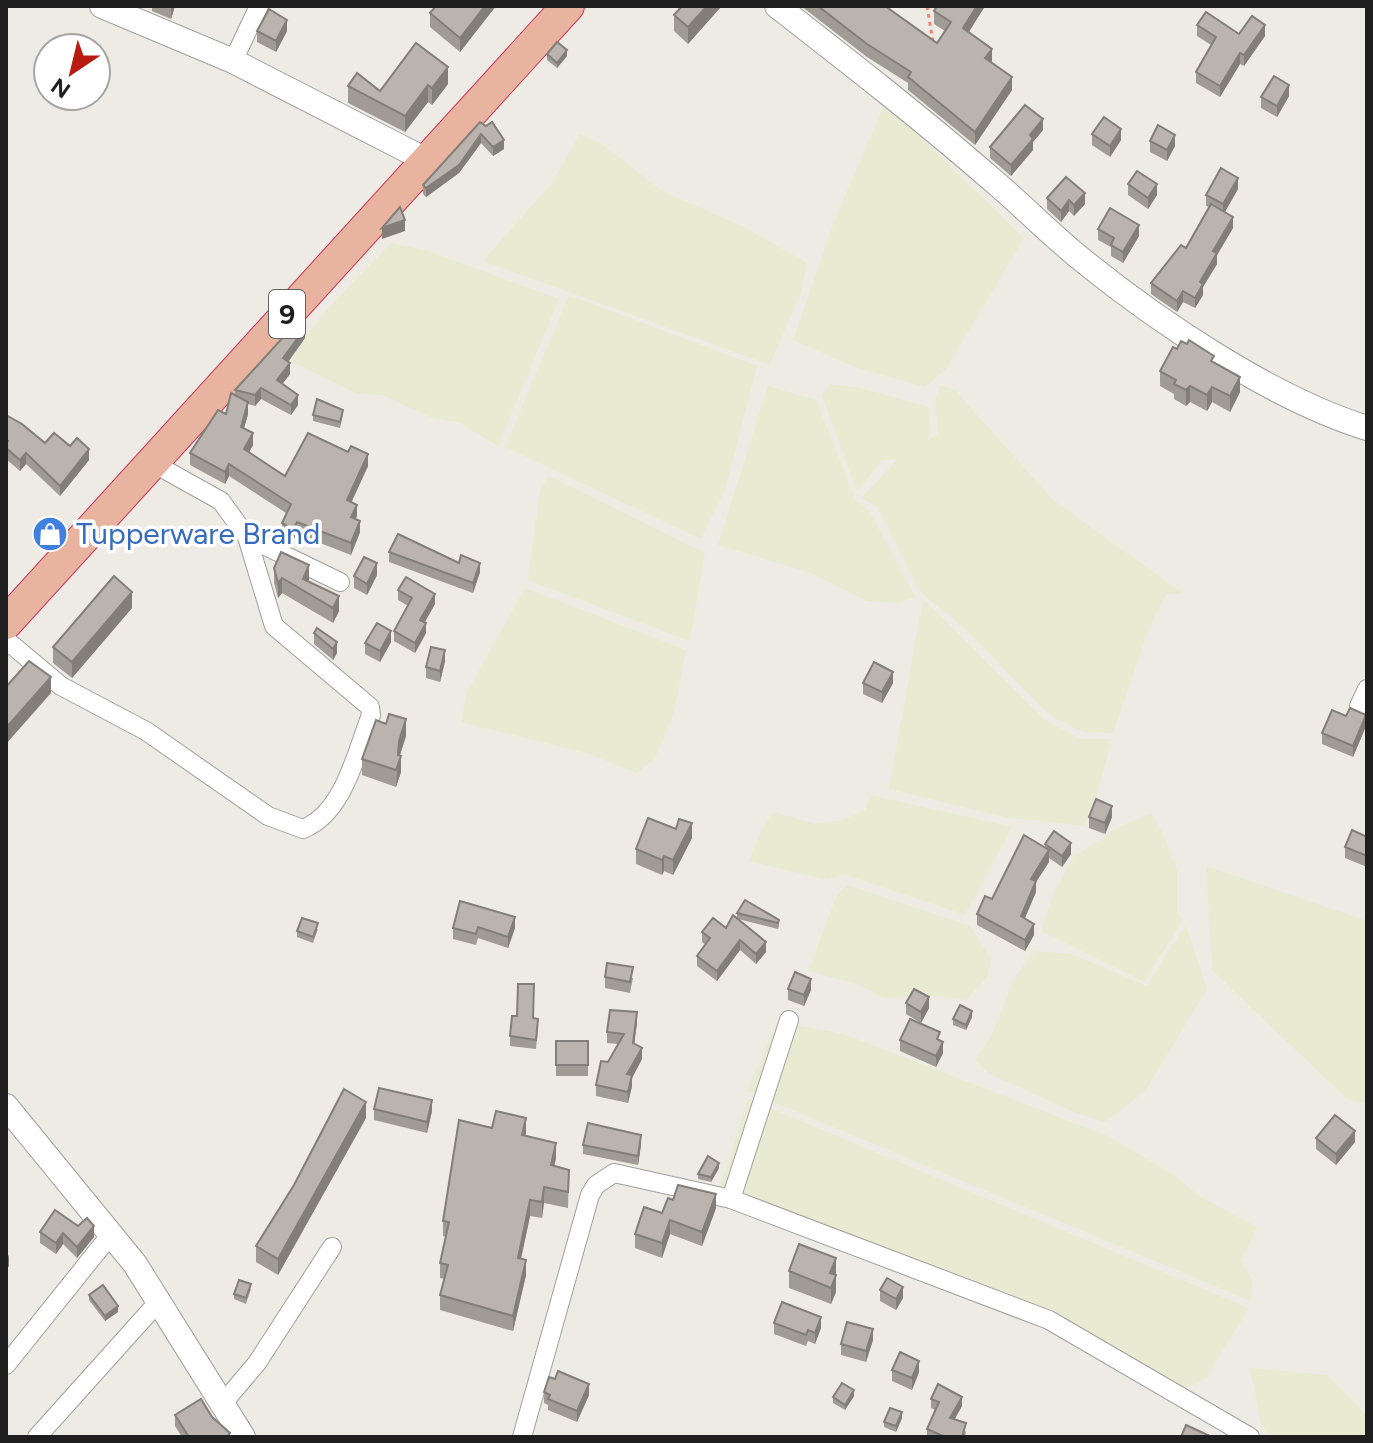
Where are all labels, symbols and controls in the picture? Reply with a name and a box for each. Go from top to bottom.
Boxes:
north arrow [32,32,112,112]
text: N [46,72,76,104]
road number: 9 [269,290,305,338]
shop icon: Tupperware Brand [31,515,69,553]
place label: Tupperware Brand [76,515,320,552]

